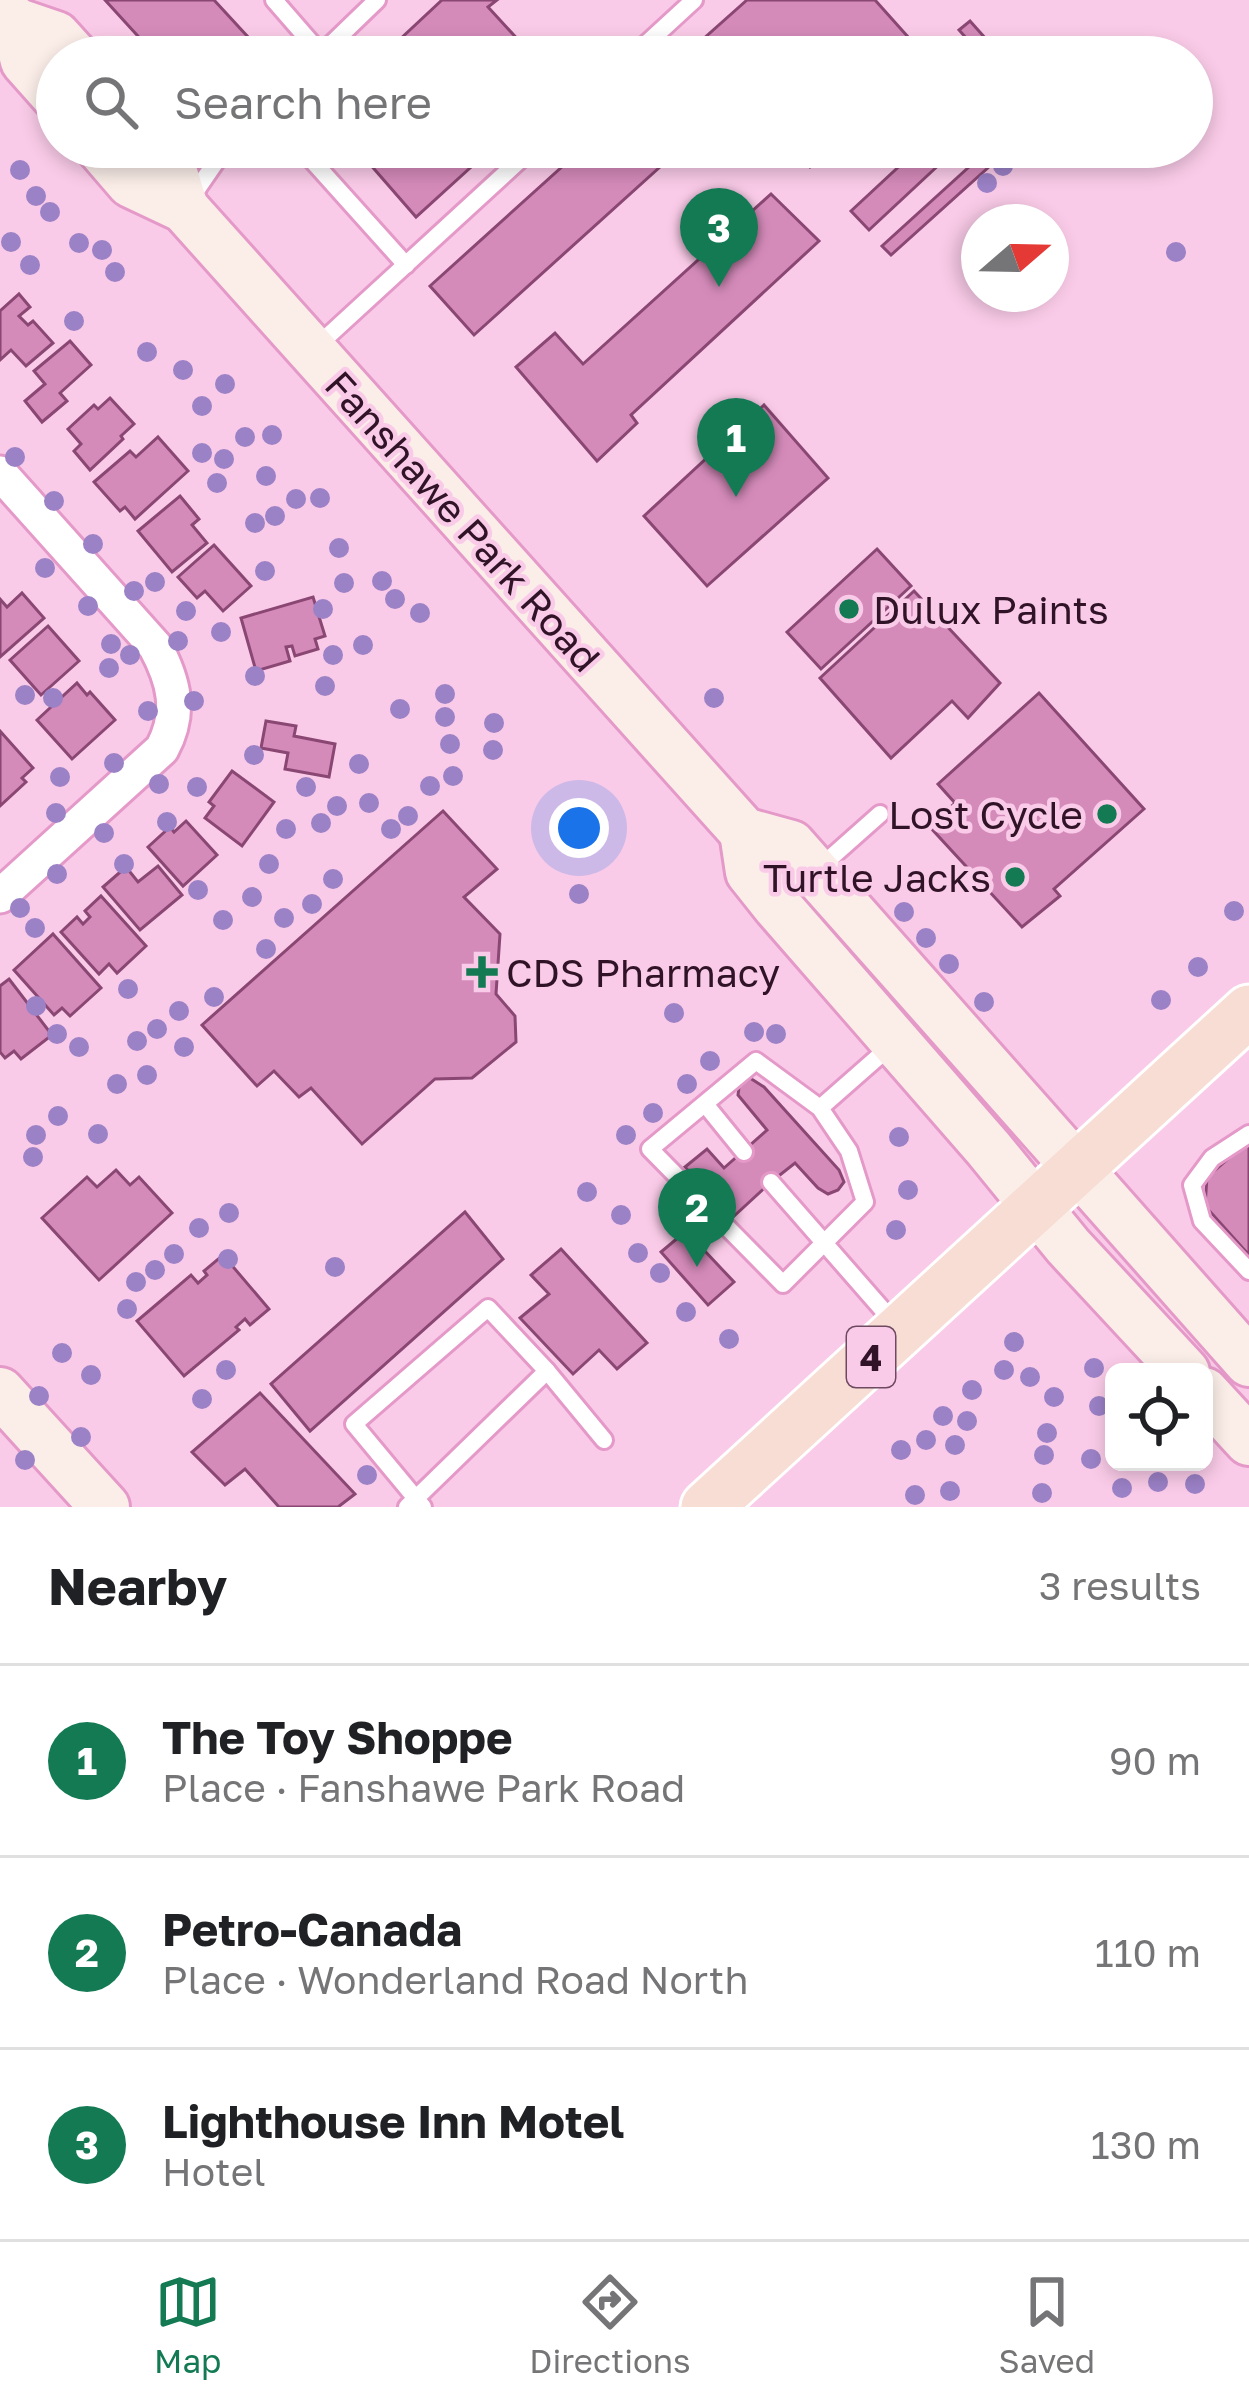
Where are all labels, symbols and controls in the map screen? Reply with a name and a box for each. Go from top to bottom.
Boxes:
search box [36,36,1213,168]
icon: search [78,69,144,135]
text: Search here [174,75,432,129]
pin: 3 [680,188,758,287]
north arrow [961,204,1069,312]
street label: Fanshawe Park Road [316,361,610,681]
pin: 1 [697,398,775,497]
place label: Dulux Paints [873,586,1109,633]
marker: Dulux Paints [836,596,862,622]
place label: Lost Cycle [888,791,1083,838]
your location [549,798,609,858]
marker: Lost Cycle [1094,801,1120,827]
place label: Turtle Jacks [763,854,991,901]
marker: Turtle Jacks [1002,864,1028,890]
place label: CDS Pharmacy [506,949,780,996]
marker: CDS Pharmacy [469,959,495,985]
pin: 2 [658,1168,736,1267]
road number: 4 [847,1327,895,1387]
map controls [1105,1363,1213,1471]
button: locate [1105,1363,1213,1471]
text: Nearby [48,1555,227,1616]
text: 3 results [1039,1562,1201,1609]
text: The Toy Shoppe [162,1710,513,1764]
text: 1 [77,1737,97,1784]
text: 90 m [1109,1737,1201,1784]
text: Place · Fanshawe Park Road [162,1764,685,1811]
text: Petro-Canada [162,1902,462,1956]
text: 2 [75,1929,99,1976]
text: 110 m [1095,1929,1201,1976]
text: Place · Wonderland Road North [162,1956,748,2003]
text: Lighthouse Inn Motel [162,2094,624,2148]
text: 3 [75,2121,99,2168]
text: 130 m [1091,2121,1201,2168]
text: Hotel [162,2148,266,2195]
tab: Map [154,2269,221,2380]
tab: Directions [529,2269,691,2380]
tab: Saved [999,2269,1095,2380]

